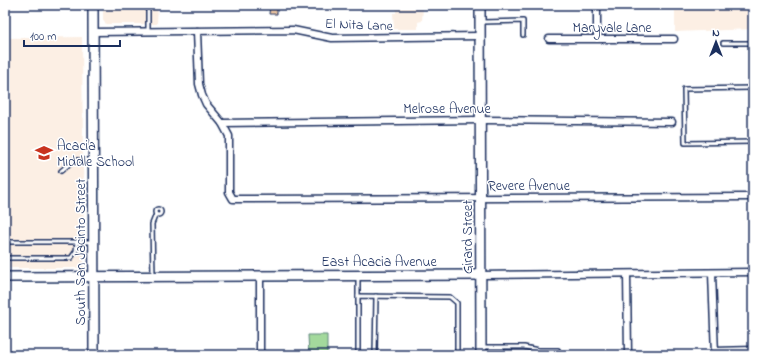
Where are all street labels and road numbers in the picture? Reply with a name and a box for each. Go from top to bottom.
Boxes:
street label: El Nita Lane [325,14,394,37]
street label: Maryvale Lane [572,18,652,40]
street label: Melrose Avenue [403,99,491,120]
street label: Revere Avenue [488,176,571,197]
street label: South San Jacinto Street [71,178,92,325]
street label: Girard Street [458,200,479,274]
street label: East Acacia Avenue [321,252,437,273]

